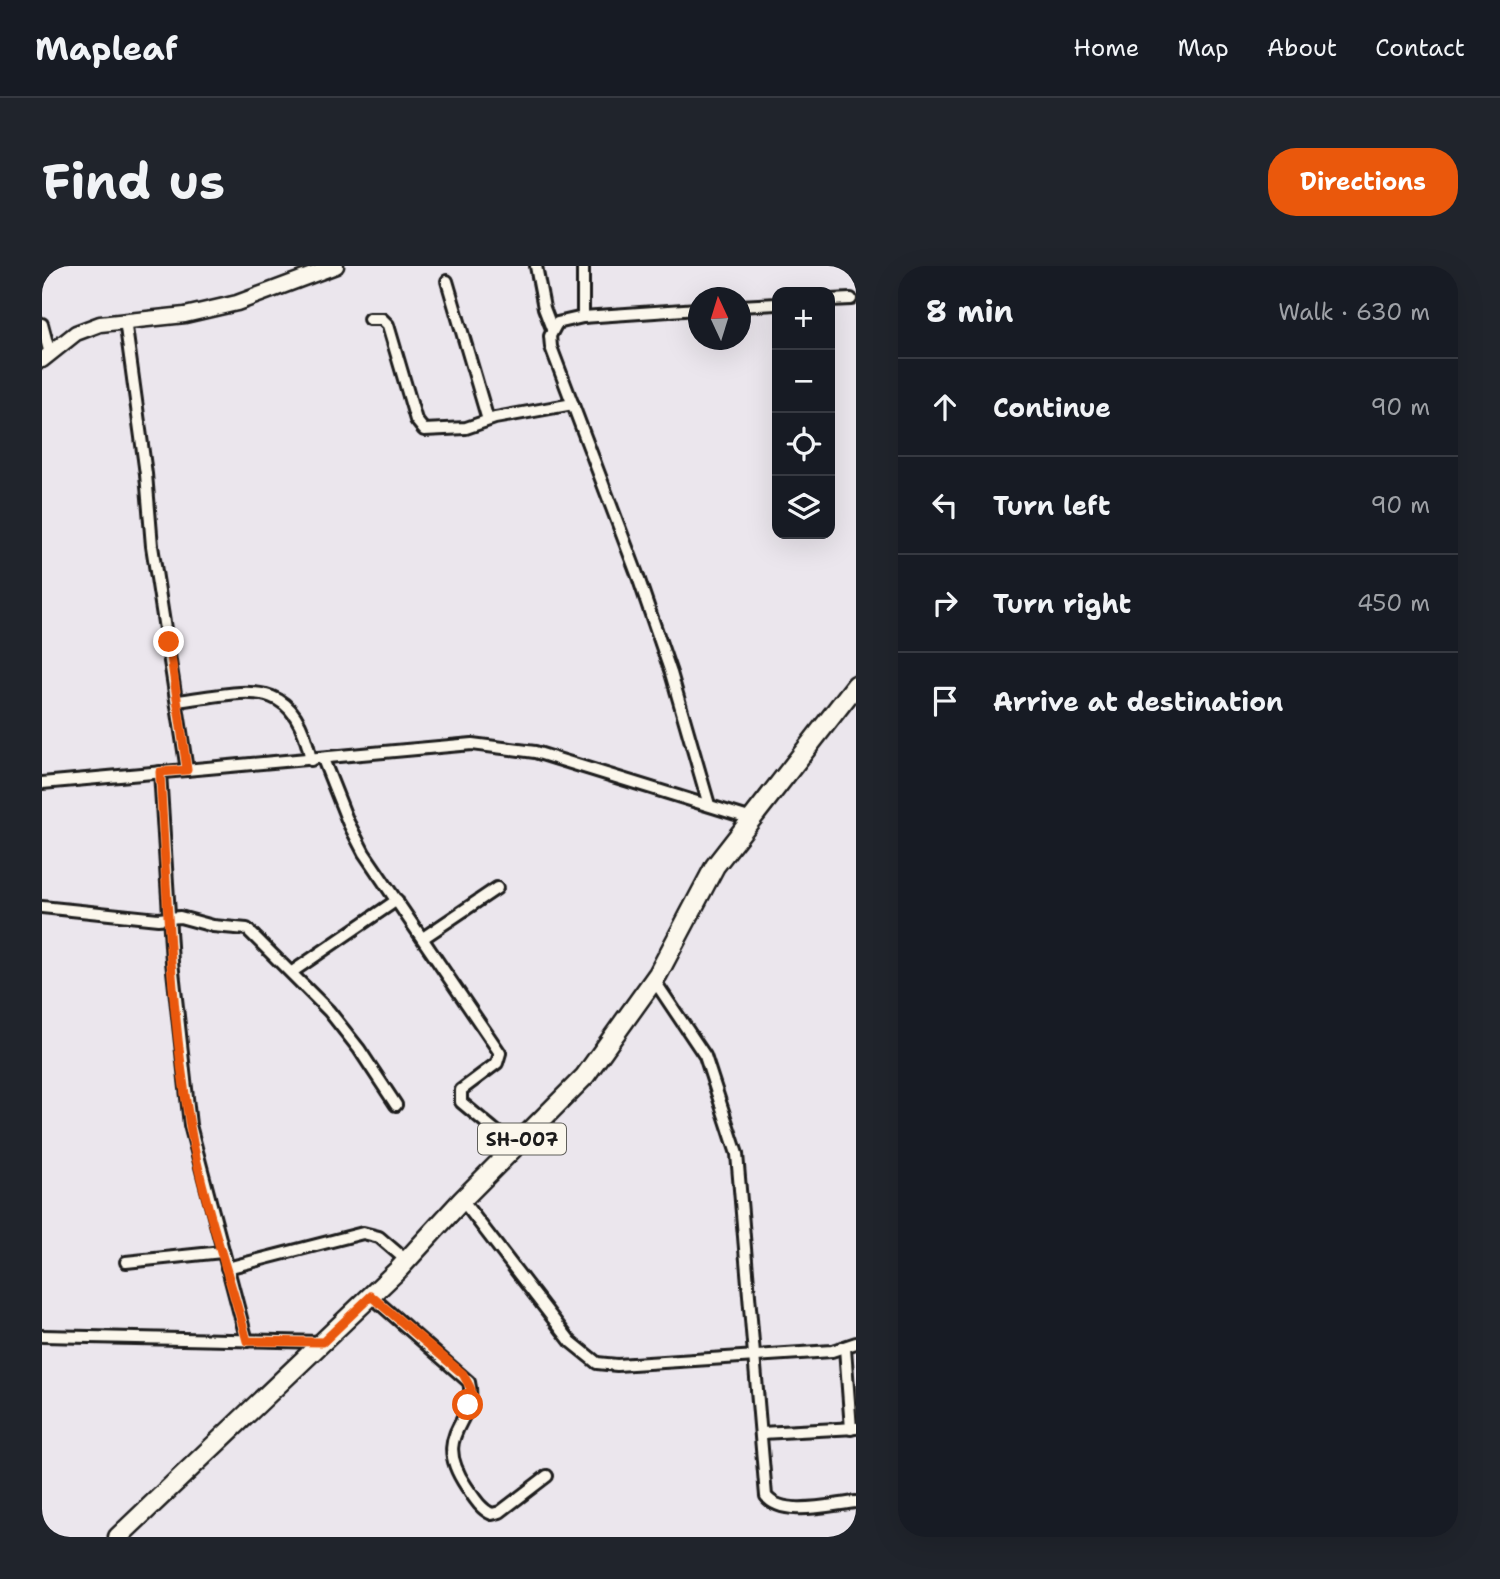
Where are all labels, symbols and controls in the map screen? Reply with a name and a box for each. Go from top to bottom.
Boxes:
text: Mapleaf [35,26,178,71]
text: Home [1073,32,1139,64]
text: Map [1177,32,1229,64]
text: About [1267,32,1337,64]
text: Contact [1375,32,1465,64]
button: Directions [1268,148,1458,216]
text: Find us [42,149,225,215]
north arrow [688,287,751,350]
map controls [772,287,835,539]
button: + [772,287,835,350]
text: 8 min [926,291,1013,332]
text: Walk · 630 m [1278,297,1430,327]
button: − [772,350,835,413]
icon: ahead [926,388,964,426]
text: Continue [993,390,1111,425]
text: 90 m [1370,392,1430,422]
button: locate [772,413,835,476]
button: layers [772,476,835,539]
icon: left [926,486,964,524]
text: Turn left [993,488,1110,523]
text: 90 m [1370,490,1430,520]
icon: right [926,584,964,622]
text: Turn right [993,586,1131,621]
text: 450 m [1357,588,1430,618]
route end [153,626,184,657]
icon: arrive [926,682,964,720]
text: Arrive at destination [993,684,1283,719]
road number: SH-007 [478,1124,566,1154]
route start [452,1389,483,1420]

